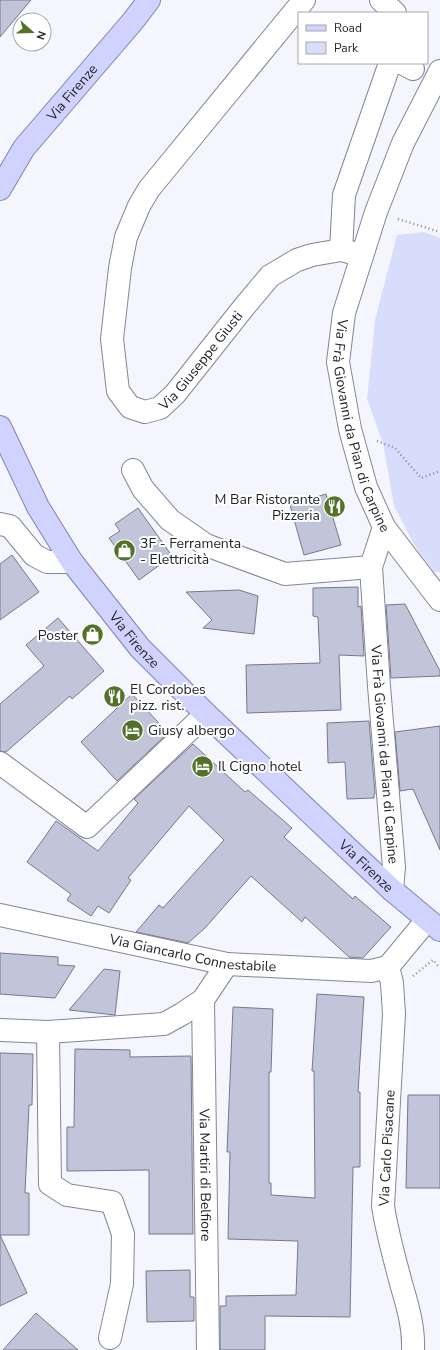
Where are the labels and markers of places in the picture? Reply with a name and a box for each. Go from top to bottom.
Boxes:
place label: M Bar Ristorante Pizzeria [214,490,320,525]
restaurant icon: M Bar Ristorante Pizzeria [322,494,348,520]
place label: 3F - Ferramenta - Elettricità [140,534,241,569]
shop icon: 3F - Ferramenta - Elettricità [112,538,138,564]
shop icon: Poster [80,622,106,648]
place label: Poster [38,626,78,645]
place label: El Cordobes pizz. rist. [130,680,206,715]
restaurant icon: El Cordobes pizz. rist. [102,684,128,710]
hotel icon: Giusy albergo [120,717,146,743]
place label: Giusy albergo [148,721,235,740]
hotel icon: Il Cigno hotel [190,753,216,779]
place label: Il Cigno hotel [218,757,302,776]

